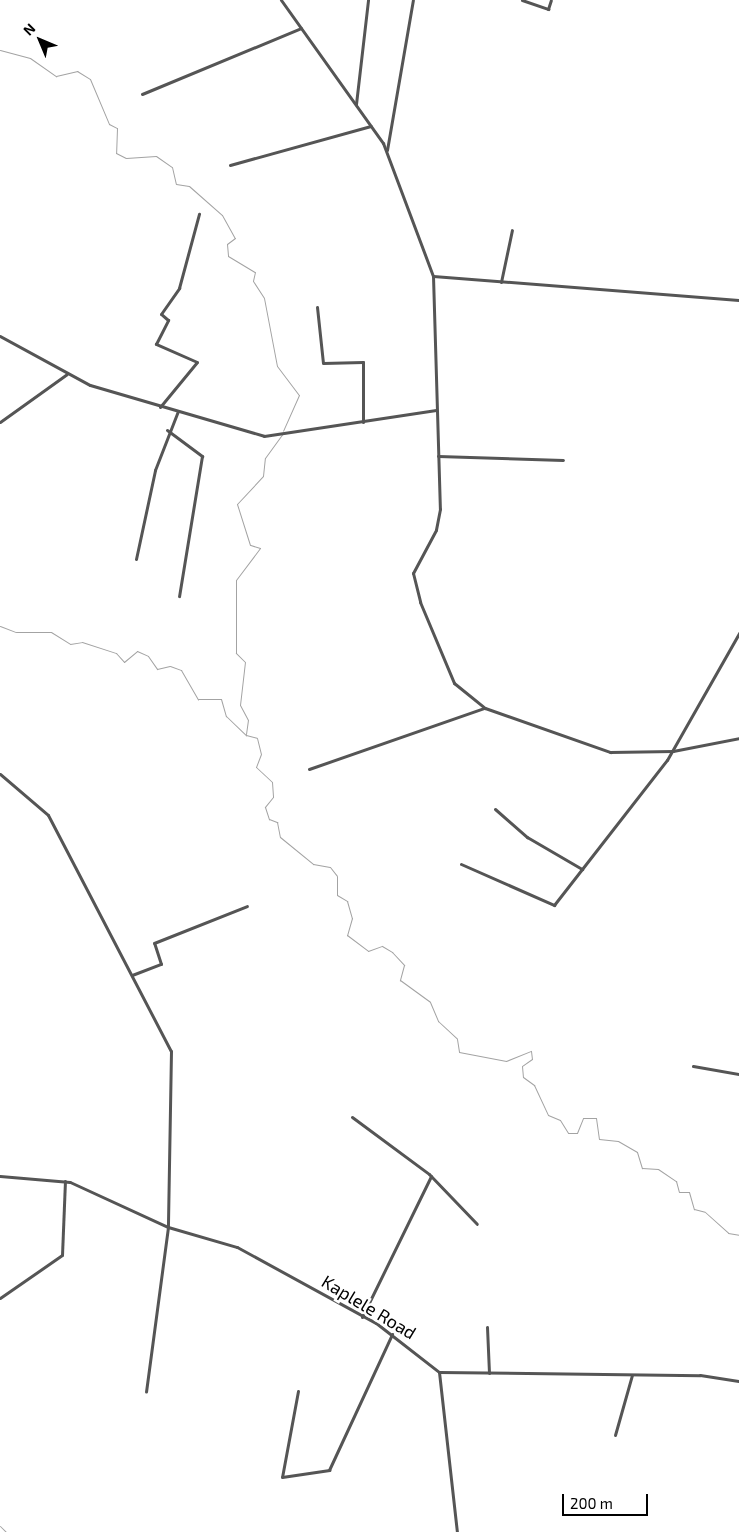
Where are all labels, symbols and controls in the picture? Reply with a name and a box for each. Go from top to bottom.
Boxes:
north arrow [15,15,65,65]
text: N [19,19,39,39]
street label: Kaplele Road [318,1270,420,1344]
scale bar [564,1484,650,1516]
text: 200 m [570,1494,613,1512]

